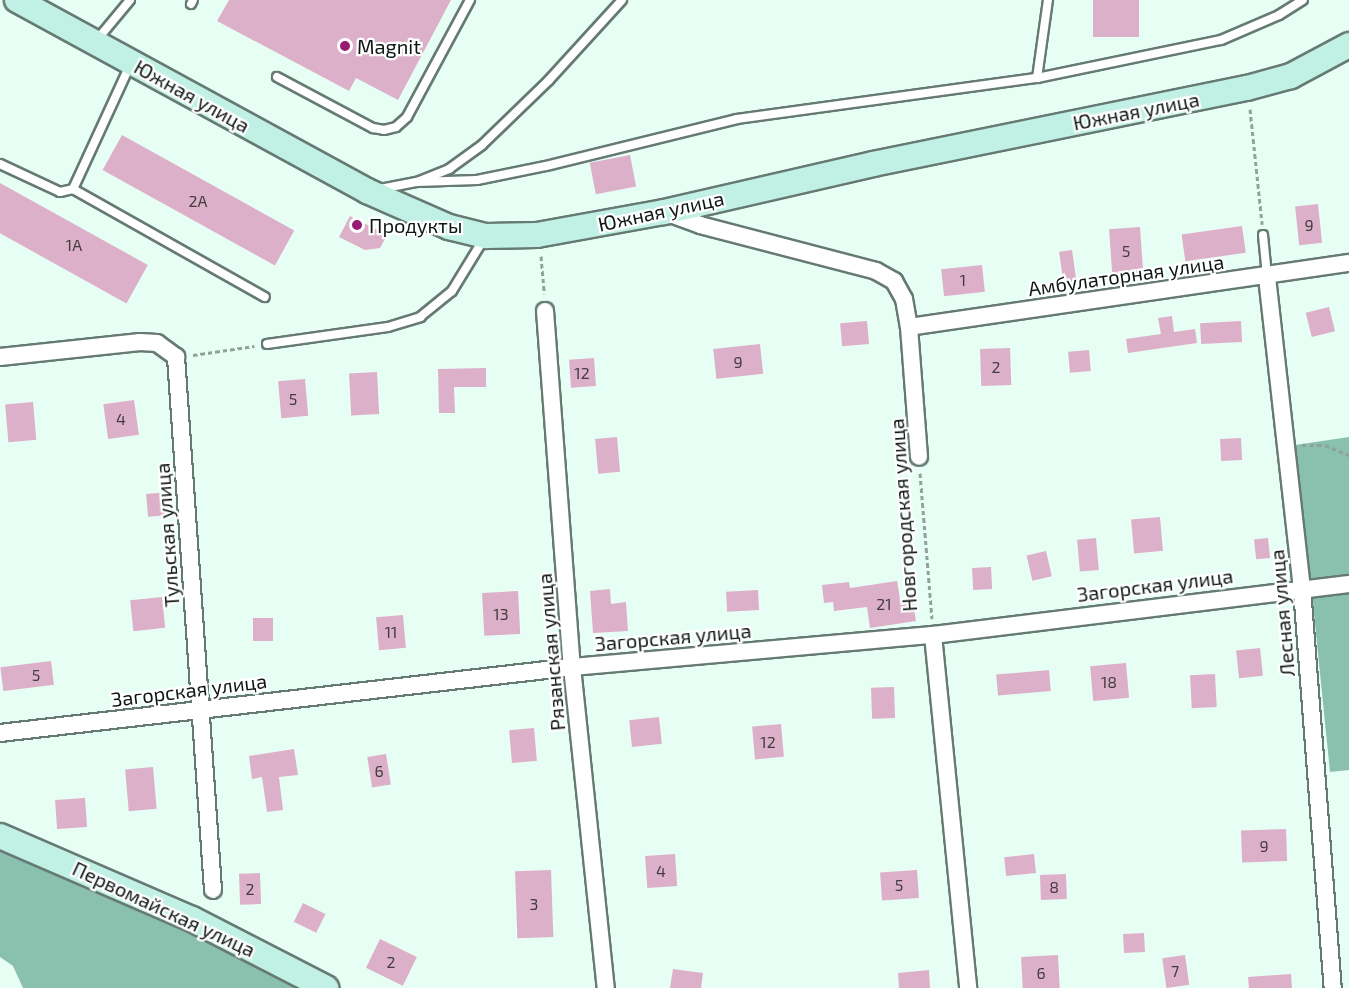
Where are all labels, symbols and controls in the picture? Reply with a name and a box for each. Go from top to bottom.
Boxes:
place label: Magnit [357,34,421,58]
marker: Magnit [338,39,352,53]
street label: Южная улица [130,54,254,138]
street label: Южная улица [1071,87,1201,135]
street label: Южная улица [596,186,726,236]
house number: 2А [189,191,207,211]
place label: Продукты [369,213,462,237]
house number: 9 [1304,215,1314,235]
marker: Продукты [350,218,364,232]
house number: 1А [66,235,82,255]
house number: 5 [1122,241,1130,261]
street label: Амбулаторная улица [1027,249,1225,301]
house number: 1 [960,270,966,290]
house number: 9 [733,352,743,372]
house number: 2 [992,357,1000,377]
house number: 12 [574,363,590,383]
house number: 5 [289,389,297,409]
house number: 4 [116,409,126,429]
street label: Новгородская улица [884,418,922,612]
street label: Тульская улица [150,462,184,608]
street label: Лесная улица [1264,548,1300,678]
street label: Загорская улица [1076,564,1234,606]
street label: Рязанская улица [532,572,570,732]
house number: 21 [876,594,892,614]
house number: 13 [493,604,509,624]
street label: Загорская улица [594,618,752,656]
house number: 11 [385,622,397,642]
house number: 5 [32,665,40,685]
street label: Загорская улица [110,669,268,711]
house number: 18 [1101,672,1117,692]
house number: 12 [760,732,776,752]
house number: 6 [374,761,384,781]
house number: 9 [1259,836,1269,856]
street label: Первомайская улица [69,856,259,962]
house number: 4 [656,861,666,881]
house number: 5 [895,875,903,895]
house number: 8 [1049,877,1059,897]
house number: 2 [246,879,254,899]
house number: 3 [530,894,538,914]
house number: 2 [387,952,395,972]
house number: 7 [1171,961,1179,981]
house number: 6 [1036,963,1046,983]

